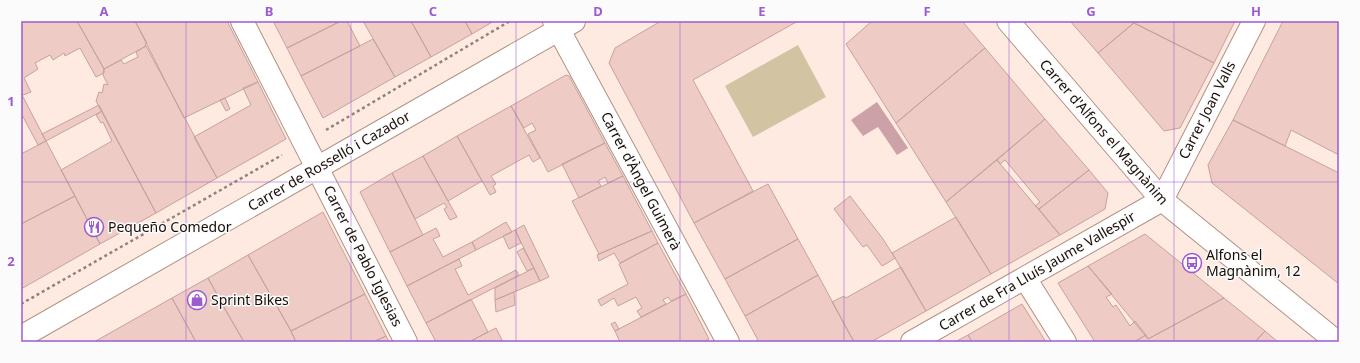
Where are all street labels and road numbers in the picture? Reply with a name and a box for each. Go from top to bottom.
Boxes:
street label: Carrer d'Alfons el Magnànim [1036,55,1173,209]
street label: Carrer Joan Valls [1174,57,1240,162]
street label: Carrer de Rosselló i Cazador [244,106,414,215]
street label: Carrer d'Àngel Guimerà [597,108,686,253]
street label: Carrer de Pablo Iglesias [320,182,407,330]
street label: Carrer de Fra Lluís Jaume Vallespir [935,206,1139,335]

